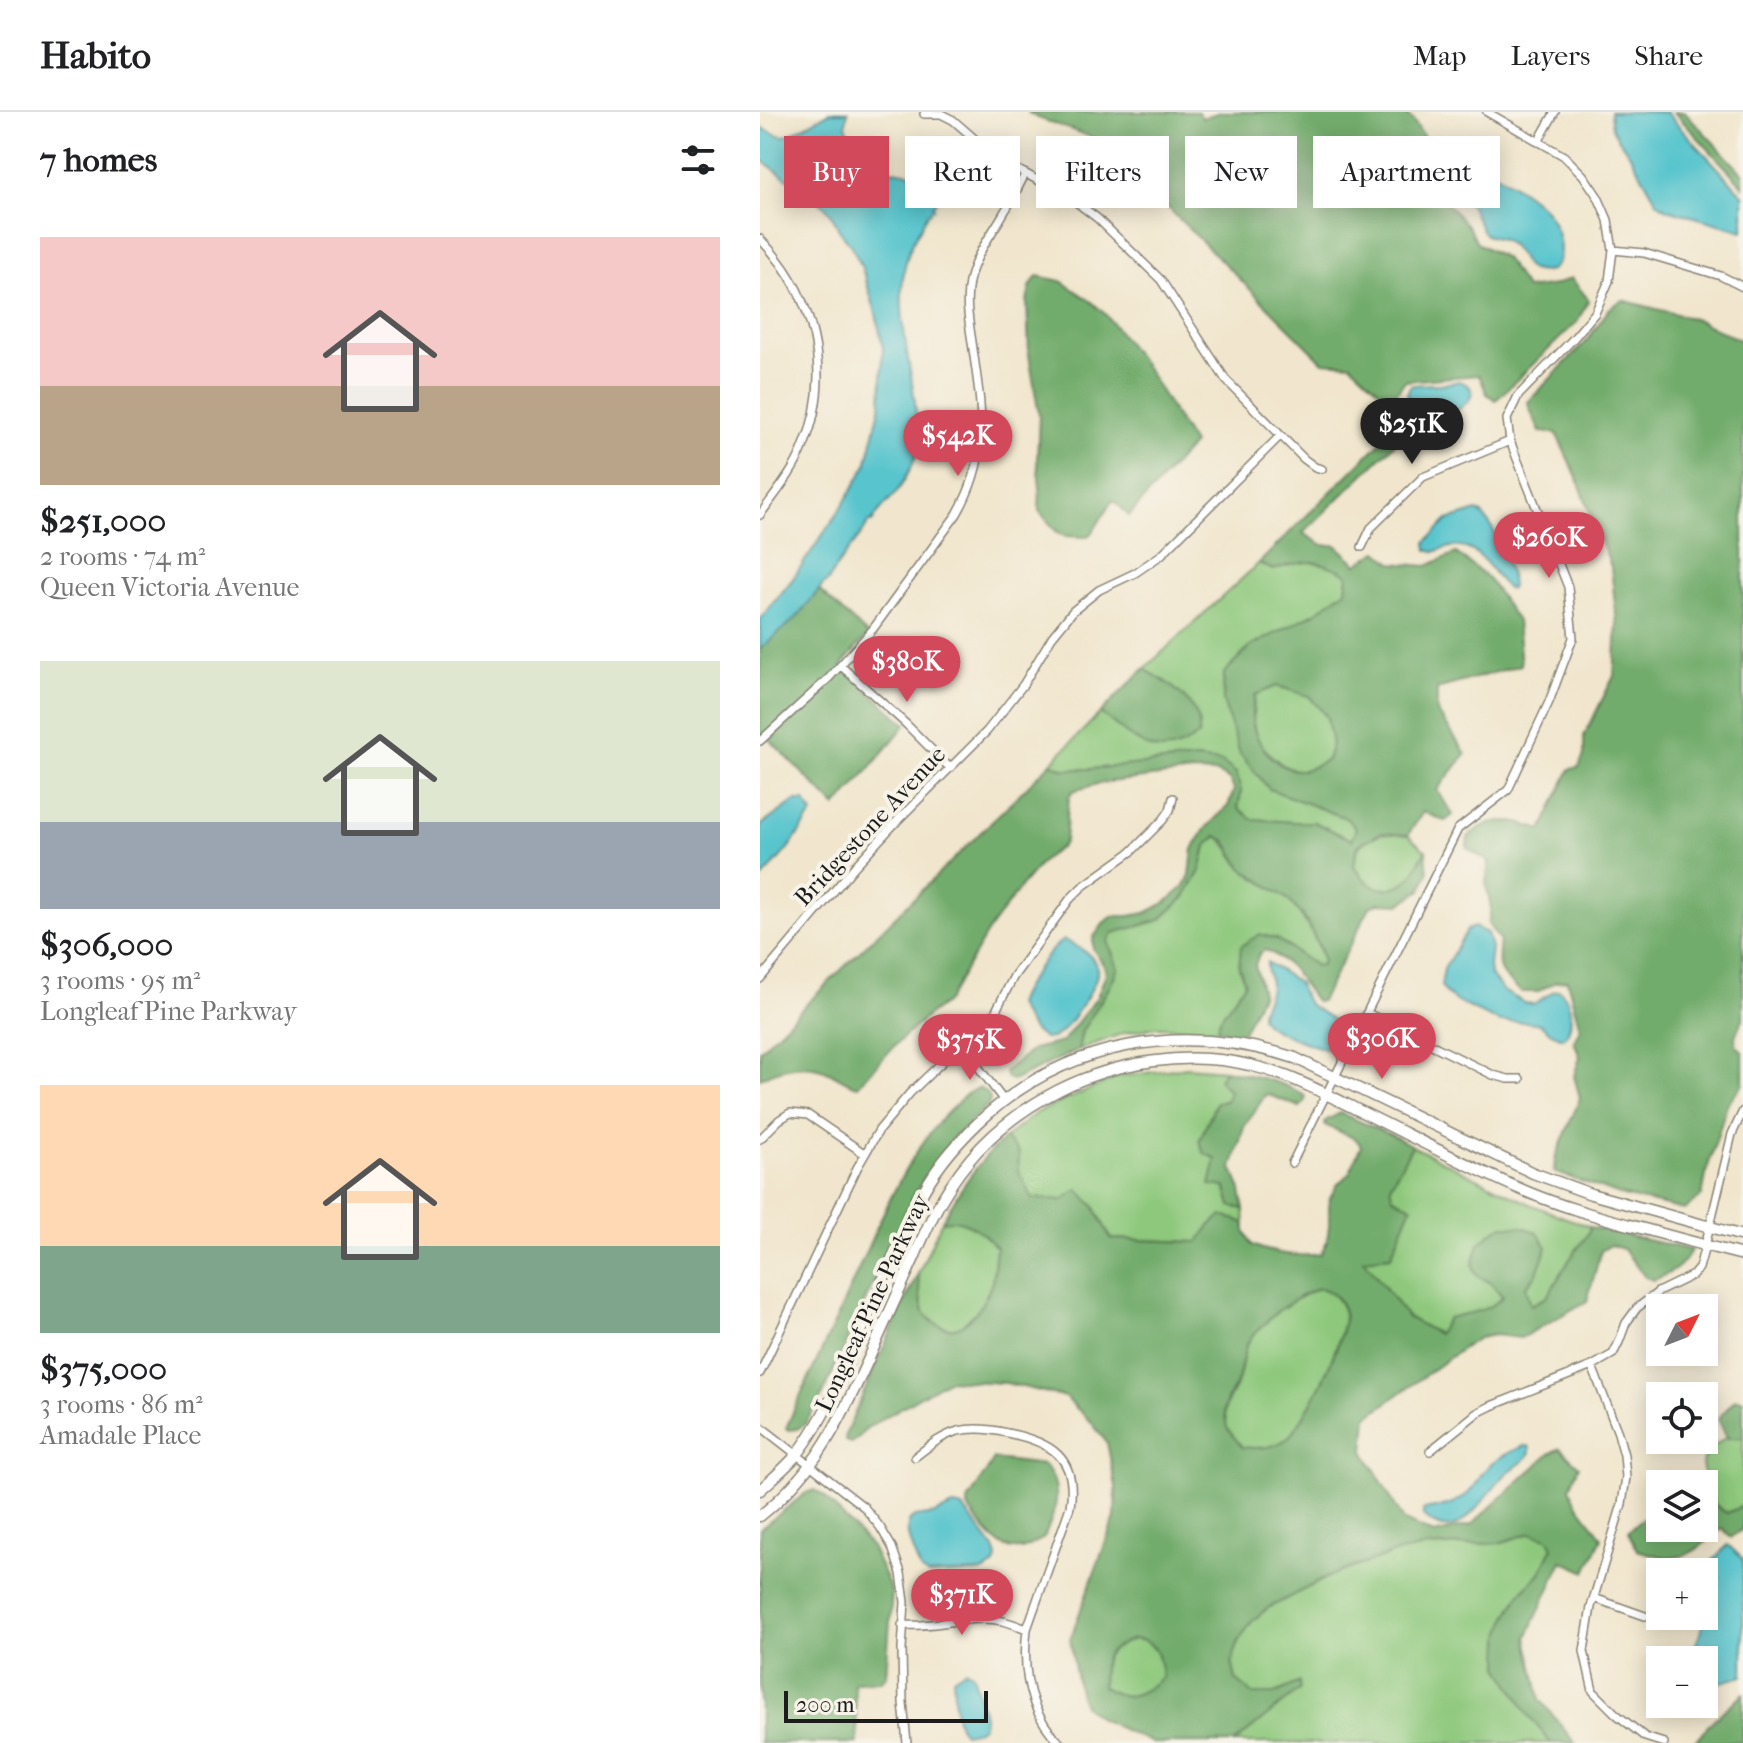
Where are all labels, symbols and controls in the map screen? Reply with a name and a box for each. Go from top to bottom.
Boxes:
text: Habito [40,33,151,78]
text: Map [1413,39,1466,72]
text: Layers [1510,39,1590,72]
text: Share [1634,39,1703,72]
chip: Buy [784,136,889,208]
chip: Rent [905,136,1020,208]
chip: Filters [1036,136,1169,208]
chip: New [1185,136,1297,208]
chip: Apartment [1313,136,1500,208]
icon: filters [676,138,720,182]
text: 7 homes [40,140,157,180]
icon: home [308,289,452,433]
pin: $251K [1356,398,1468,466]
text: $251K [1378,408,1446,439]
pin: $542K [902,410,1014,478]
text: $542K [921,420,995,451]
text: $251,000 [40,501,166,541]
pin: $260K [1493,512,1605,580]
text: $260K [1511,522,1587,553]
text: 2 rooms · 74 m² [40,541,205,572]
text: Queen Victoria Avenue [40,572,299,603]
pin: $380K [851,636,963,704]
text: $380K [871,646,943,677]
icon: home [308,713,452,857]
street label: Bridgestone Avenue [789,740,951,912]
text: $306,000 [40,925,173,965]
text: 3 rooms · 95 m² [40,965,200,996]
text: Longleaf Pine Parkway [40,996,297,1027]
pin: $306K [1326,1013,1438,1081]
pin: $375K [914,1014,1026,1082]
text: $306K [1346,1023,1418,1054]
text: $375K [936,1024,1004,1055]
icon: home [308,1137,452,1281]
street label: Longleaf Pine Parkway [809,1189,935,1416]
north arrow [1646,1294,1718,1366]
map controls [1646,1294,1718,1718]
text: $375,000 [40,1349,167,1389]
button: locate [1646,1382,1718,1454]
text: 3 rooms · 86 m² [40,1389,203,1420]
text: Amadale Place [40,1420,201,1451]
button: layers [1646,1470,1718,1542]
button: + [1646,1558,1718,1630]
pin: $371K [906,1569,1018,1637]
text: $371K [929,1579,995,1610]
button: − [1646,1646,1718,1718]
scale bar [784,1687,988,1723]
text: 200 m [796,1692,855,1718]

